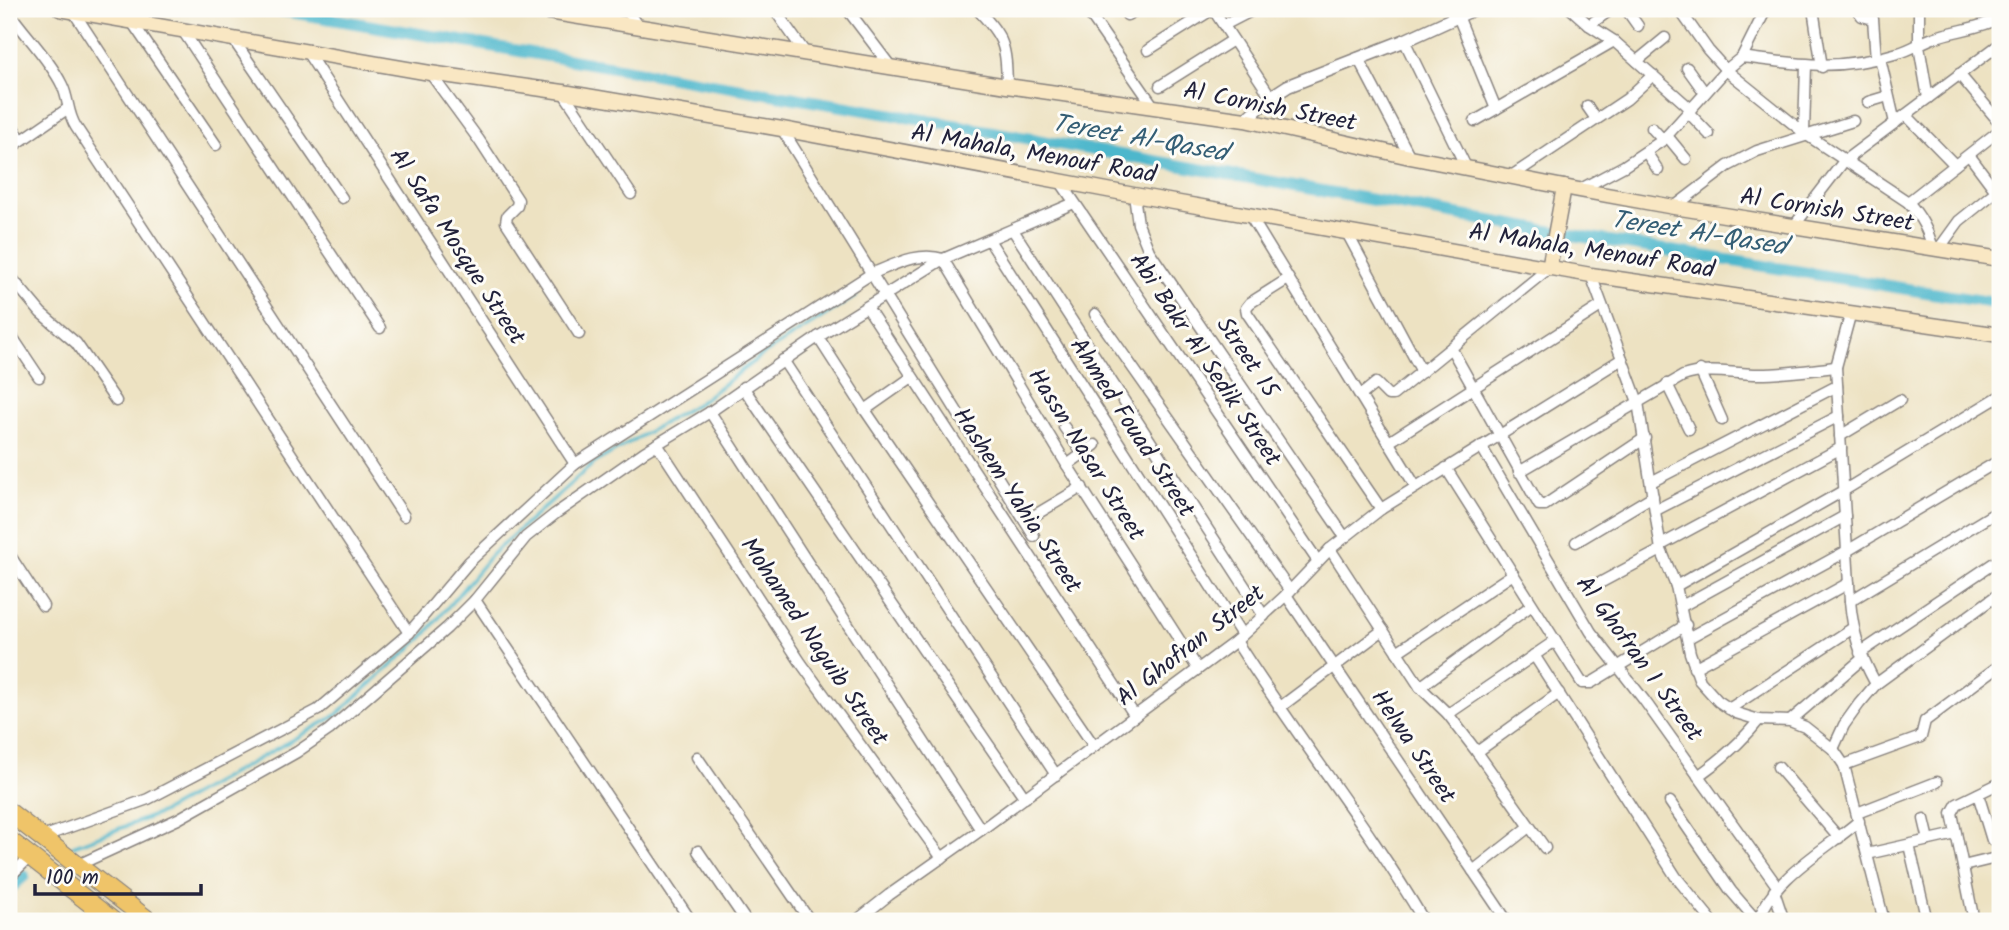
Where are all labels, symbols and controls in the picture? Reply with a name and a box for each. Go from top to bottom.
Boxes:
street label: Al Cornish Street [1180,72,1360,143]
water label: Tereet Al-Qased [1049,103,1236,176]
street label: Al Mahala, Menouf Road [908,114,1160,195]
street label: Al Safa Mosque Street [378,140,536,354]
street label: Al Cornish Street [1737,178,1917,244]
water label: Tereet Al-Qased [1608,199,1795,269]
street label: Al Mahala, Menouf Road [1466,213,1718,290]
street label: Abi Bakr Al Sedik Street [1118,245,1291,475]
street label: Street 15 [1205,309,1290,408]
street label: Ahmed Fouad Street [1059,330,1205,526]
street label: Hassn Nasar Street [1017,361,1155,550]
street label: Hashem Yahia Street [942,400,1092,602]
street label: Mohamed Naguib Street [729,530,899,755]
street label: Al Ghofran 1 Street [1565,568,1713,751]
street label: Al Ghofran Street [1108,575,1274,717]
street label: Helwa Street [1360,682,1466,812]
scale bar [35,853,201,897]
text: 100 m [46,862,99,895]

